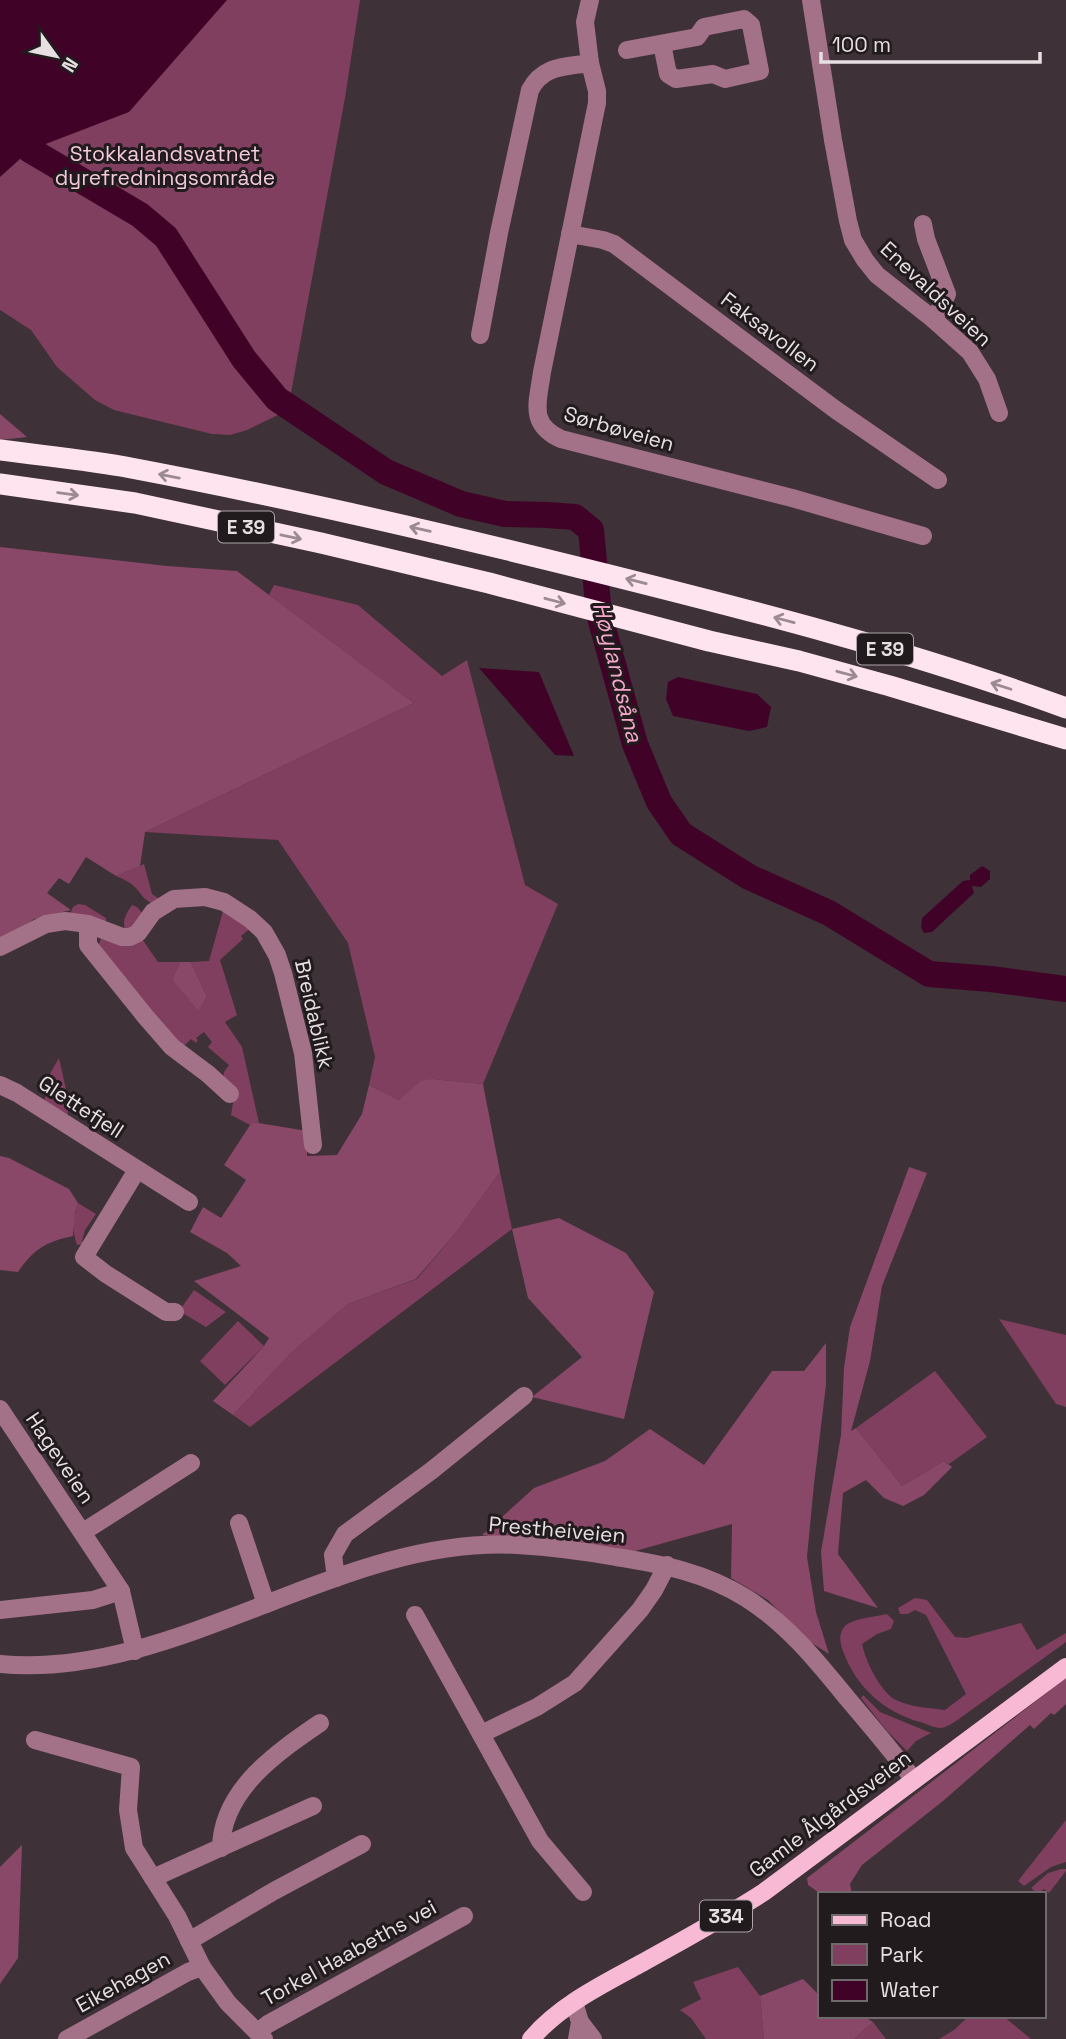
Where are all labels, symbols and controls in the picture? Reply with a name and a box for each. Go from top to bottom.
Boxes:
north arrow [21,21,91,91]
scale bar [821,21,1040,65]
text: 100 m [832,31,891,58]
text: N [56,53,84,77]
park label: Stokkalandsvatnet dyrefredningsområde [55,140,275,191]
street label: Enevaldsveien [875,235,998,352]
street label: Faksavollen [716,286,825,377]
street label: Sørbøveien [561,400,677,457]
one-way arrow [158,469,181,482]
one-way arrow [56,487,78,500]
road number: E 39 [218,512,274,542]
one-way arrow [409,522,432,535]
one-way arrow [279,530,302,544]
one-way arrow [625,574,648,588]
one-way arrow [544,595,566,608]
water label: Høylandsåna [586,599,650,746]
one-way arrow [773,612,795,625]
road number: E 39 [857,634,913,664]
one-way arrow [835,668,858,681]
one-way arrow [991,679,1013,691]
street label: Breidablikk [289,957,340,1071]
street label: Glettefjell [33,1069,129,1144]
street label: Hageveien [20,1407,101,1509]
street label: Prestheiveien [487,1510,627,1549]
street label: Gamle Ålgårdsveien [743,1744,916,1883]
legend [818,1892,1045,2018]
street label: Torkel Haabeths vei [257,1893,441,2012]
road number: 334 [700,1900,752,1932]
text: Road [880,1906,932,1933]
text: Park [880,1941,924,1968]
street label: Eikehagen [71,1945,175,2018]
text: Water [880,1976,939,2003]

